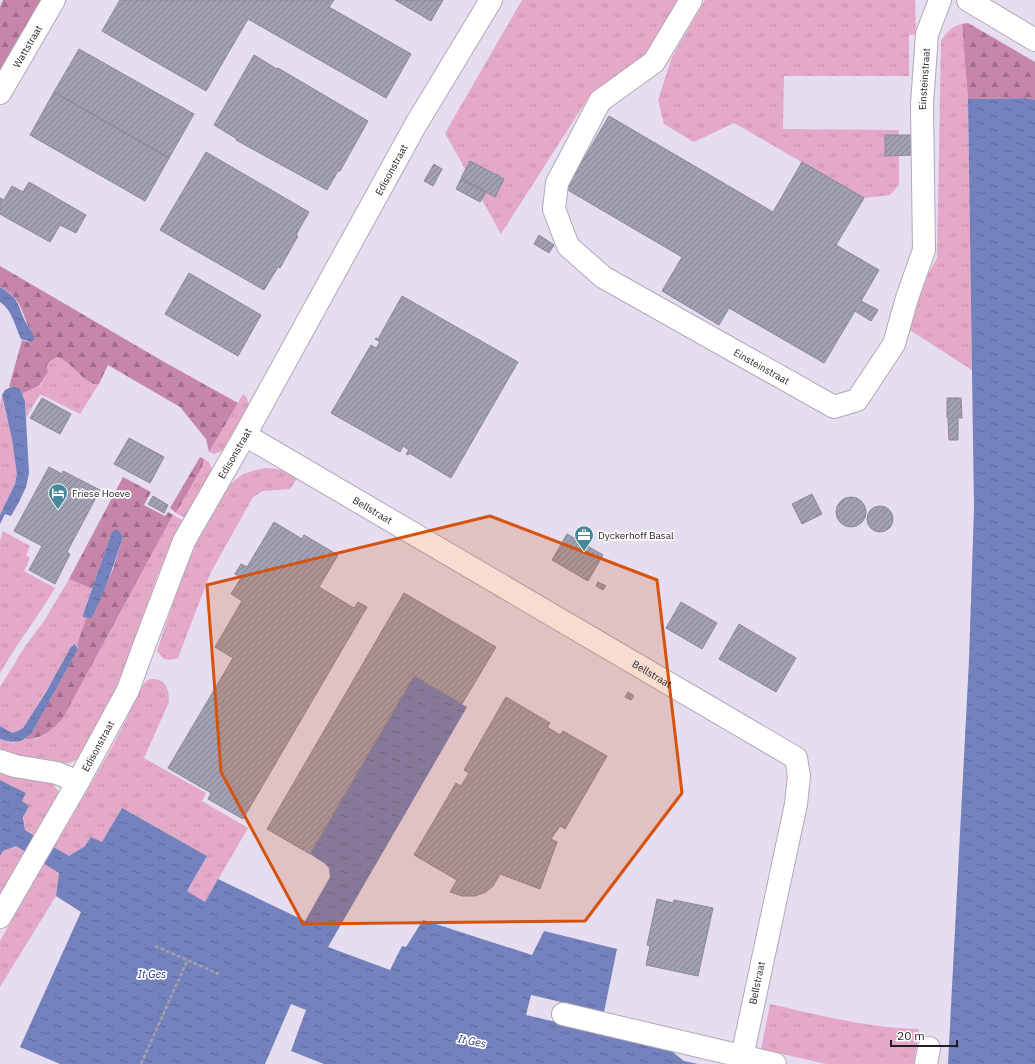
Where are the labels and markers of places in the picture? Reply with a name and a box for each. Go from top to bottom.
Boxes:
hotel icon: Friese Hoeve [47,482,69,510]
place label: Friese Hoeve [72,487,131,500]
office icon: Dyckerhoff Basal [573,524,595,552]
place label: Dyckerhoff Basal [598,529,674,542]

